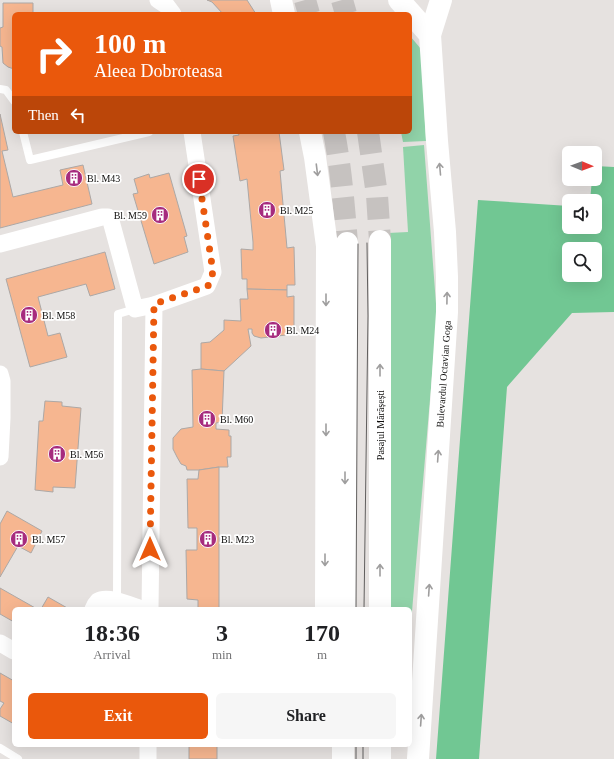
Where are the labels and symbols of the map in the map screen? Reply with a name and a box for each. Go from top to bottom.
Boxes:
north arrow [562,146,602,186]
pin [182,162,216,196]
one-way arrow [313,163,321,176]
one-way arrow [436,163,443,176]
building icon: Bl. M43 [64,168,84,188]
place label: Bl. M43 [87,173,120,184]
building icon: Bl. M25 [257,200,277,220]
building icon: Bl. M59 [150,205,170,225]
place label: Bl. M25 [280,205,313,216]
place label: Bl. M59 [114,210,147,221]
one-way arrow [443,292,451,305]
one-way arrow [322,293,330,306]
building icon: Bl. M58 [19,305,39,325]
place label: Bl. M58 [42,310,75,321]
building icon: Bl. M24 [263,320,283,340]
street label: Bulevardul Octavian Goga [434,320,453,428]
place label: Bl. M24 [286,325,319,336]
one-way arrow [376,364,384,377]
street label: Pasajul Mărășești [375,390,386,460]
building icon: Bl. M60 [197,409,217,429]
place label: Bl. M60 [220,414,253,425]
one-way arrow [322,423,330,436]
building icon: Bl. M56 [47,444,67,464]
place label: Bl. M56 [70,449,103,460]
one-way arrow [434,450,442,463]
one-way arrow [341,471,349,484]
position arrow [129,528,171,570]
building icon: Bl. M57 [9,529,29,549]
building icon: Bl. M23 [198,529,218,549]
place label: Bl. M57 [32,534,65,545]
place label: Bl. M23 [221,534,254,545]
one-way arrow [321,553,329,566]
one-way arrow [376,564,384,577]
one-way arrow [426,584,433,597]
one-way arrow [417,714,424,727]

